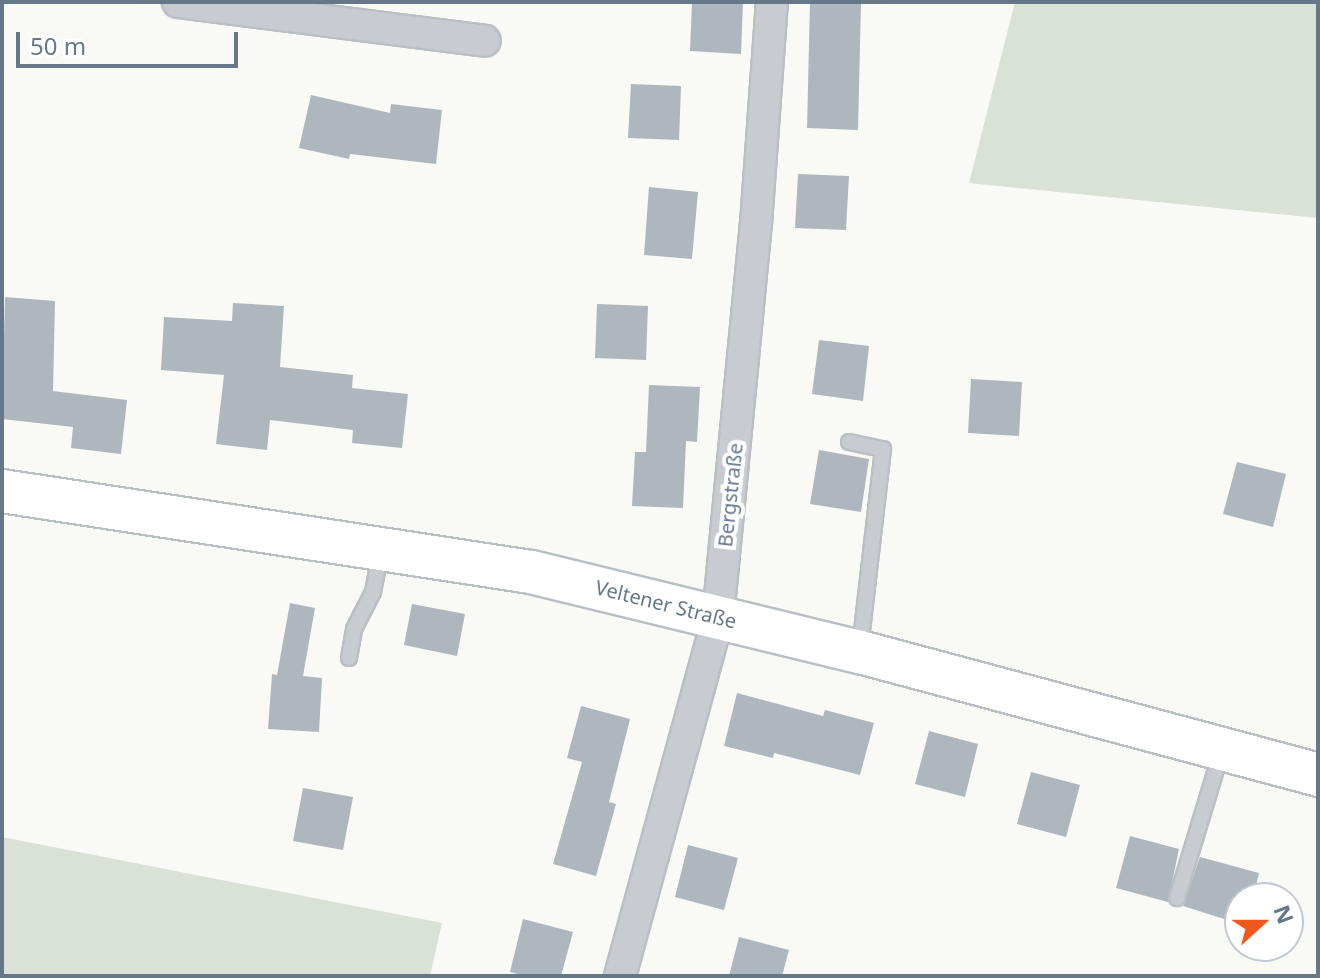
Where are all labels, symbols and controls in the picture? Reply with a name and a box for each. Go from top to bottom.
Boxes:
scale bar [20,16,242,66]
text: 50 m [30,29,86,62]
street label: Bergstraße [713,442,747,548]
street label: Veltener Straße [593,575,739,633]
north arrow [1224,882,1304,962]
text: N [1267,900,1302,928]

